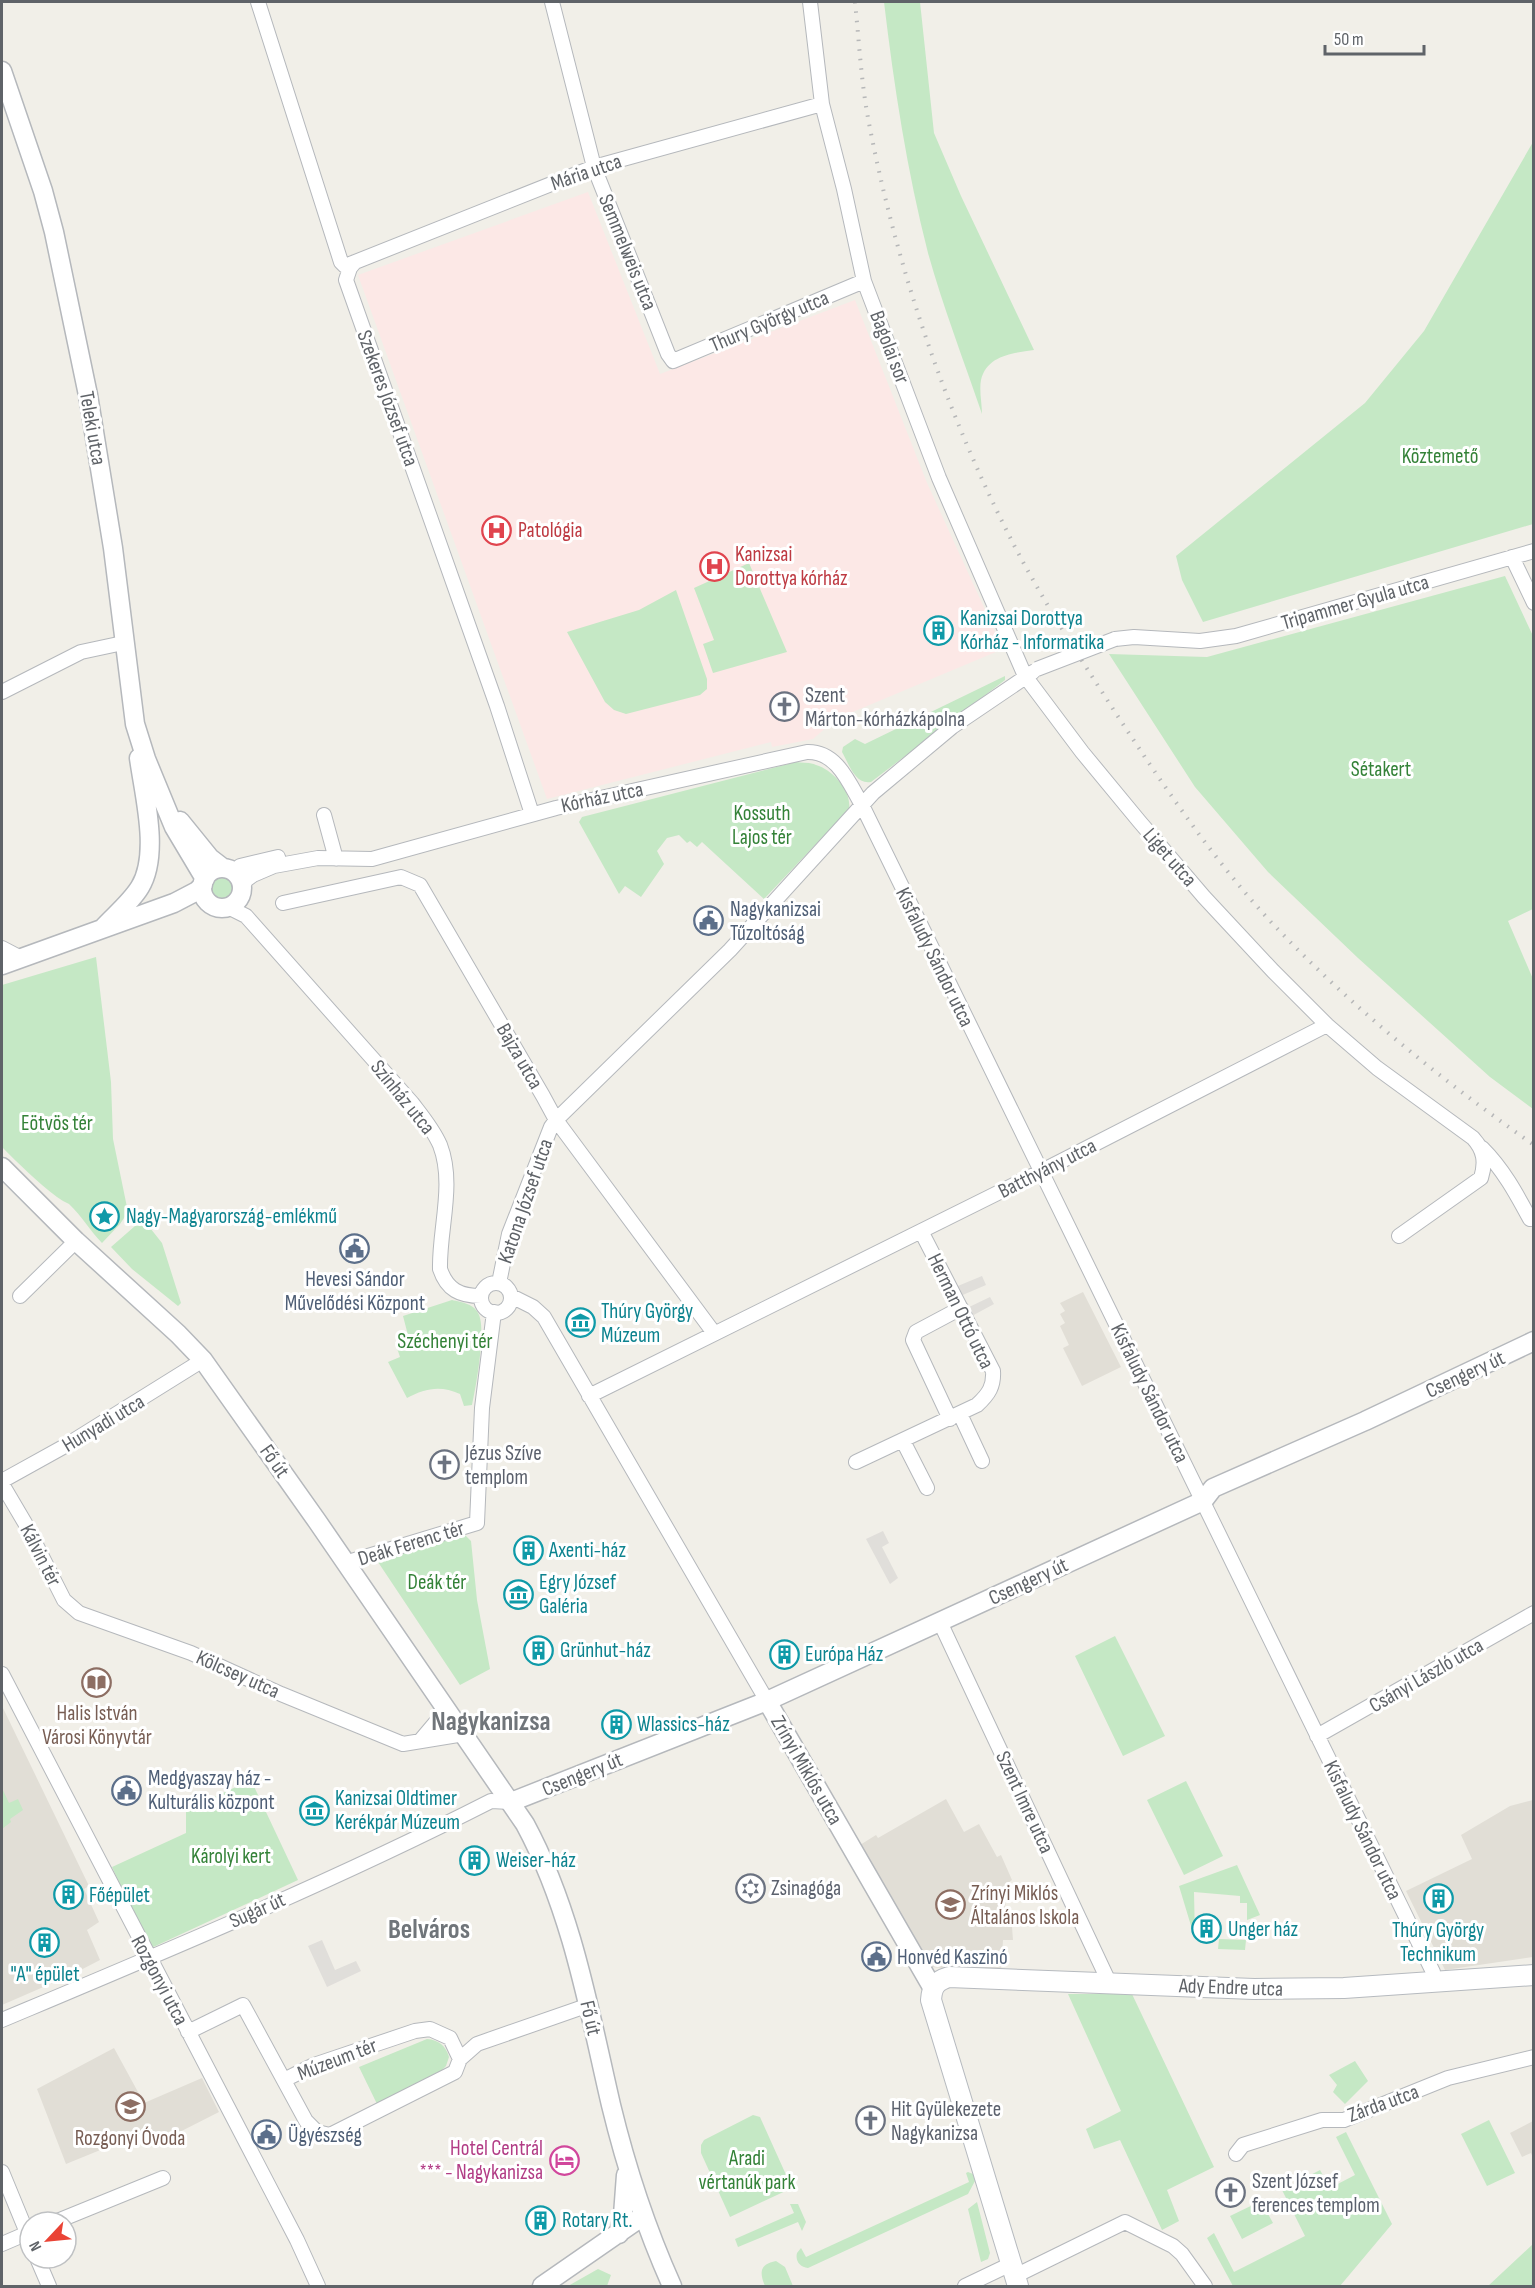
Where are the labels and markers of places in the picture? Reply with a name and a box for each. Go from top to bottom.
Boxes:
hospital icon: Patológia [481,514,513,546]
place label: Patológia [518,518,583,543]
place label: Kanizsai Dorottya kórház [735,542,848,591]
hospital icon: Kanizsai Dorottya kórház [698,550,730,582]
place label: Kanizsai Dorottya Kórház - Informatika [960,606,1104,655]
building icon: Kanizsai Dorottya Kórház - Informatika [923,614,955,646]
place label: Szent Márton-kórházkápolna [805,683,965,732]
church icon: Szent Márton-kórházkápolna [768,691,800,723]
place label: Nagykanizsai Tűzoltóság [730,897,821,946]
public building icon: Nagykanizsai Tűzoltóság [693,905,725,937]
place icon: Nagy-Magyarország-emlékmű [89,1200,121,1232]
place label: Nagy-Magyarország-emlékmű [126,1204,337,1229]
public building icon: Hevesi Sándor Művelődési Központ [339,1232,371,1264]
place label: Hevesi Sándor Művelődési Központ [285,1267,425,1316]
place label: Thúry György Múzeum [601,1299,693,1348]
museum icon: Thúry György Múzeum [564,1307,596,1339]
place label: Jézus Szíve templom [464,1441,542,1490]
church icon: Jézus Szíve templom [428,1449,460,1481]
building icon: Axenti-ház [512,1534,544,1566]
place label: Axenti-ház [548,1538,626,1563]
place label: Egry József Galéria [539,1570,617,1619]
museum icon: Egry József Galéria [502,1578,534,1610]
building icon: Grünhut-ház [523,1634,555,1666]
place label: Grünhut-ház [560,1638,651,1663]
building icon: Európa Ház [768,1638,800,1670]
place label: Európa Ház [805,1642,884,1667]
library icon: Halis István Városi Könyvtár [81,1666,113,1698]
place label: Halis István Városi Könyvtár [42,1701,152,1750]
building icon: Wlassics-ház [600,1708,632,1740]
place label: Wlassics-ház [637,1712,730,1737]
place label: Medgyaszay ház - Kulturális központ [148,1766,275,1815]
public building icon: Medgyaszay ház - Kulturális központ [111,1774,143,1806]
place label: Kanizsai Oldtimer Kerékpár Múzeum [335,1786,460,1835]
museum icon: Kanizsai Oldtimer Kerékpár Múzeum [298,1794,330,1826]
building icon: Weiser-ház [459,1844,491,1876]
place label: Weiser-ház [496,1848,576,1873]
synagogue icon: Zsinagóga [734,1872,766,1904]
place label: Zsinagóga [771,1876,841,1901]
building icon: Főépület [52,1879,84,1911]
place label: Zrínyi Miklós Általános Iskola [970,1881,1079,1930]
place label: Főépület [89,1883,150,1908]
building icon: Thúry György Technikum [1422,1883,1454,1915]
school or university icon: Zrínyi Miklós Általános Iskola [934,1889,966,1921]
building icon: Unger ház [1191,1913,1223,1945]
place label: Unger ház [1228,1917,1299,1942]
place label: Thúry György Technikum [1392,1918,1484,1967]
building icon: "A" épület [29,1927,61,1959]
public building icon: Honvéd Kaszinó [860,1941,892,1973]
place label: Honvéd Kaszinó [897,1945,1008,1970]
place label: "A" épület [10,1962,80,1987]
school or university icon: Rozgonyi Óvoda [114,2091,146,2123]
place label: Hit Gyülekezete Nagykanizsa [891,2097,1001,2146]
church icon: Hit Gyülekezete Nagykanizsa [854,2105,886,2137]
public building icon: Ügyészség [251,2119,283,2151]
place label: Ügyészség [288,2123,362,2148]
place label: Rozgonyi Óvoda [75,2126,185,2151]
place label: Hotel Centrál *** - Nagykanizsa [420,2136,543,2185]
hotel icon: Hotel Centrál *** - Nagykanizsa [548,2144,580,2176]
place label: Szent József ferences templom [1252,2169,1380,2218]
church icon: Szent József ferences templom [1215,2177,1247,2209]
building icon: Rotary Rt. [525,2204,557,2236]
place label: Rotary Rt. [562,2208,633,2233]

